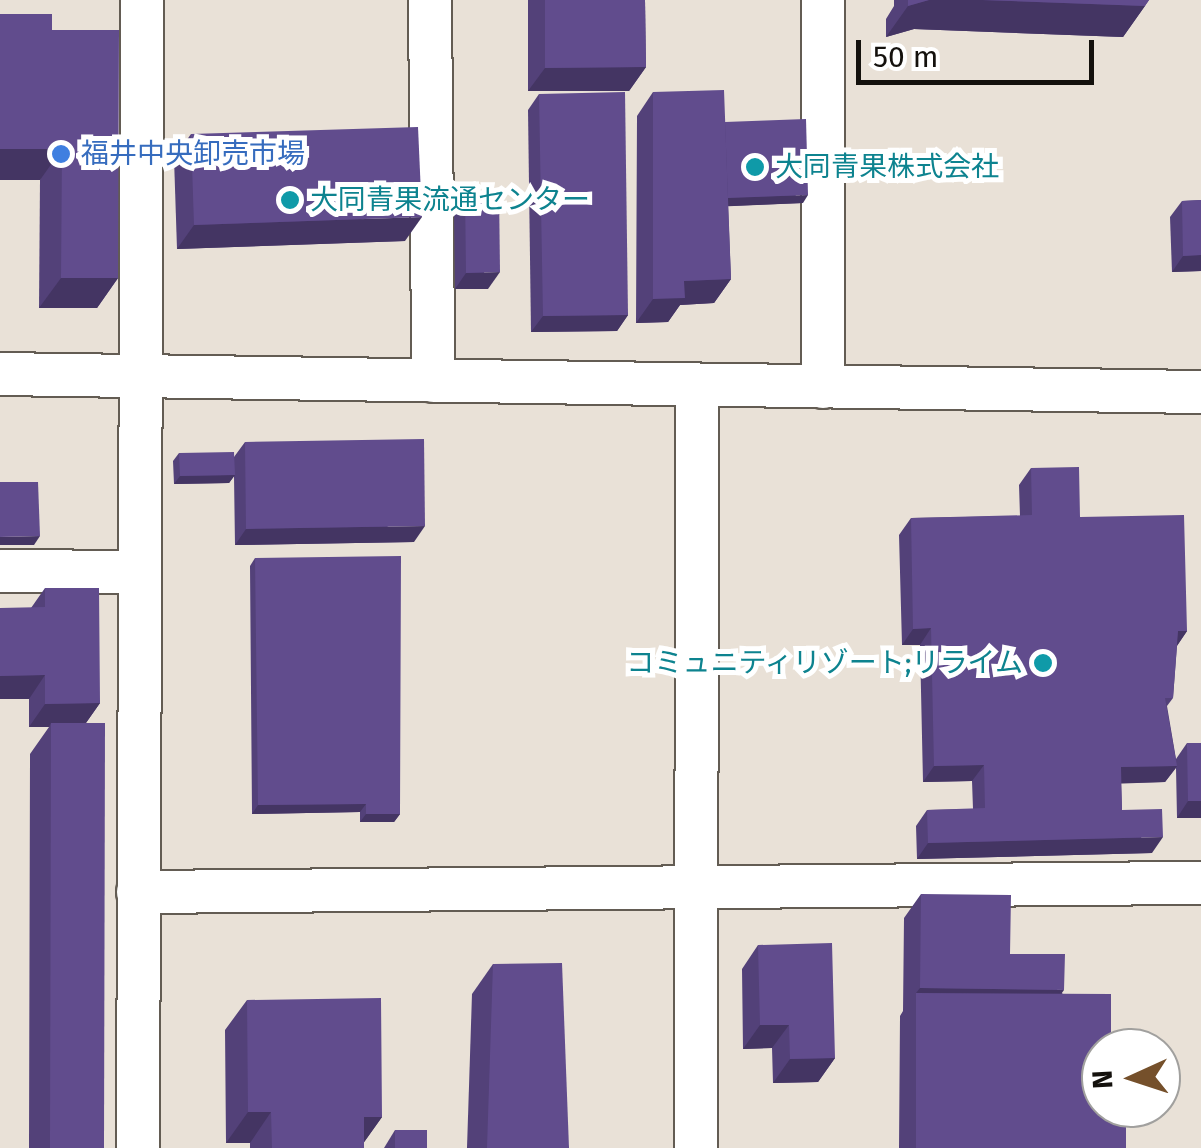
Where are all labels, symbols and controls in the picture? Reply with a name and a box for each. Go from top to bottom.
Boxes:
scale bar [861,20,1098,82]
text: 50 m [873,39,938,75]
place label: 福井中央卸売市場 [81,137,305,171]
marker: 福井中央卸売市場 [50,143,72,165]
place label: 大同青果株式会社 [775,150,999,184]
marker: 大同青果株式会社 [744,156,766,178]
place label: 大同青果流通センター [310,183,590,217]
marker: 大同青果流通センター [279,189,301,211]
place label: コミュニティリゾート;リライム [624,646,1023,680]
marker: コミュニティリゾート;リライム [1032,652,1054,674]
north arrow [1081,1028,1181,1128]
text: N [1086,1069,1120,1090]

